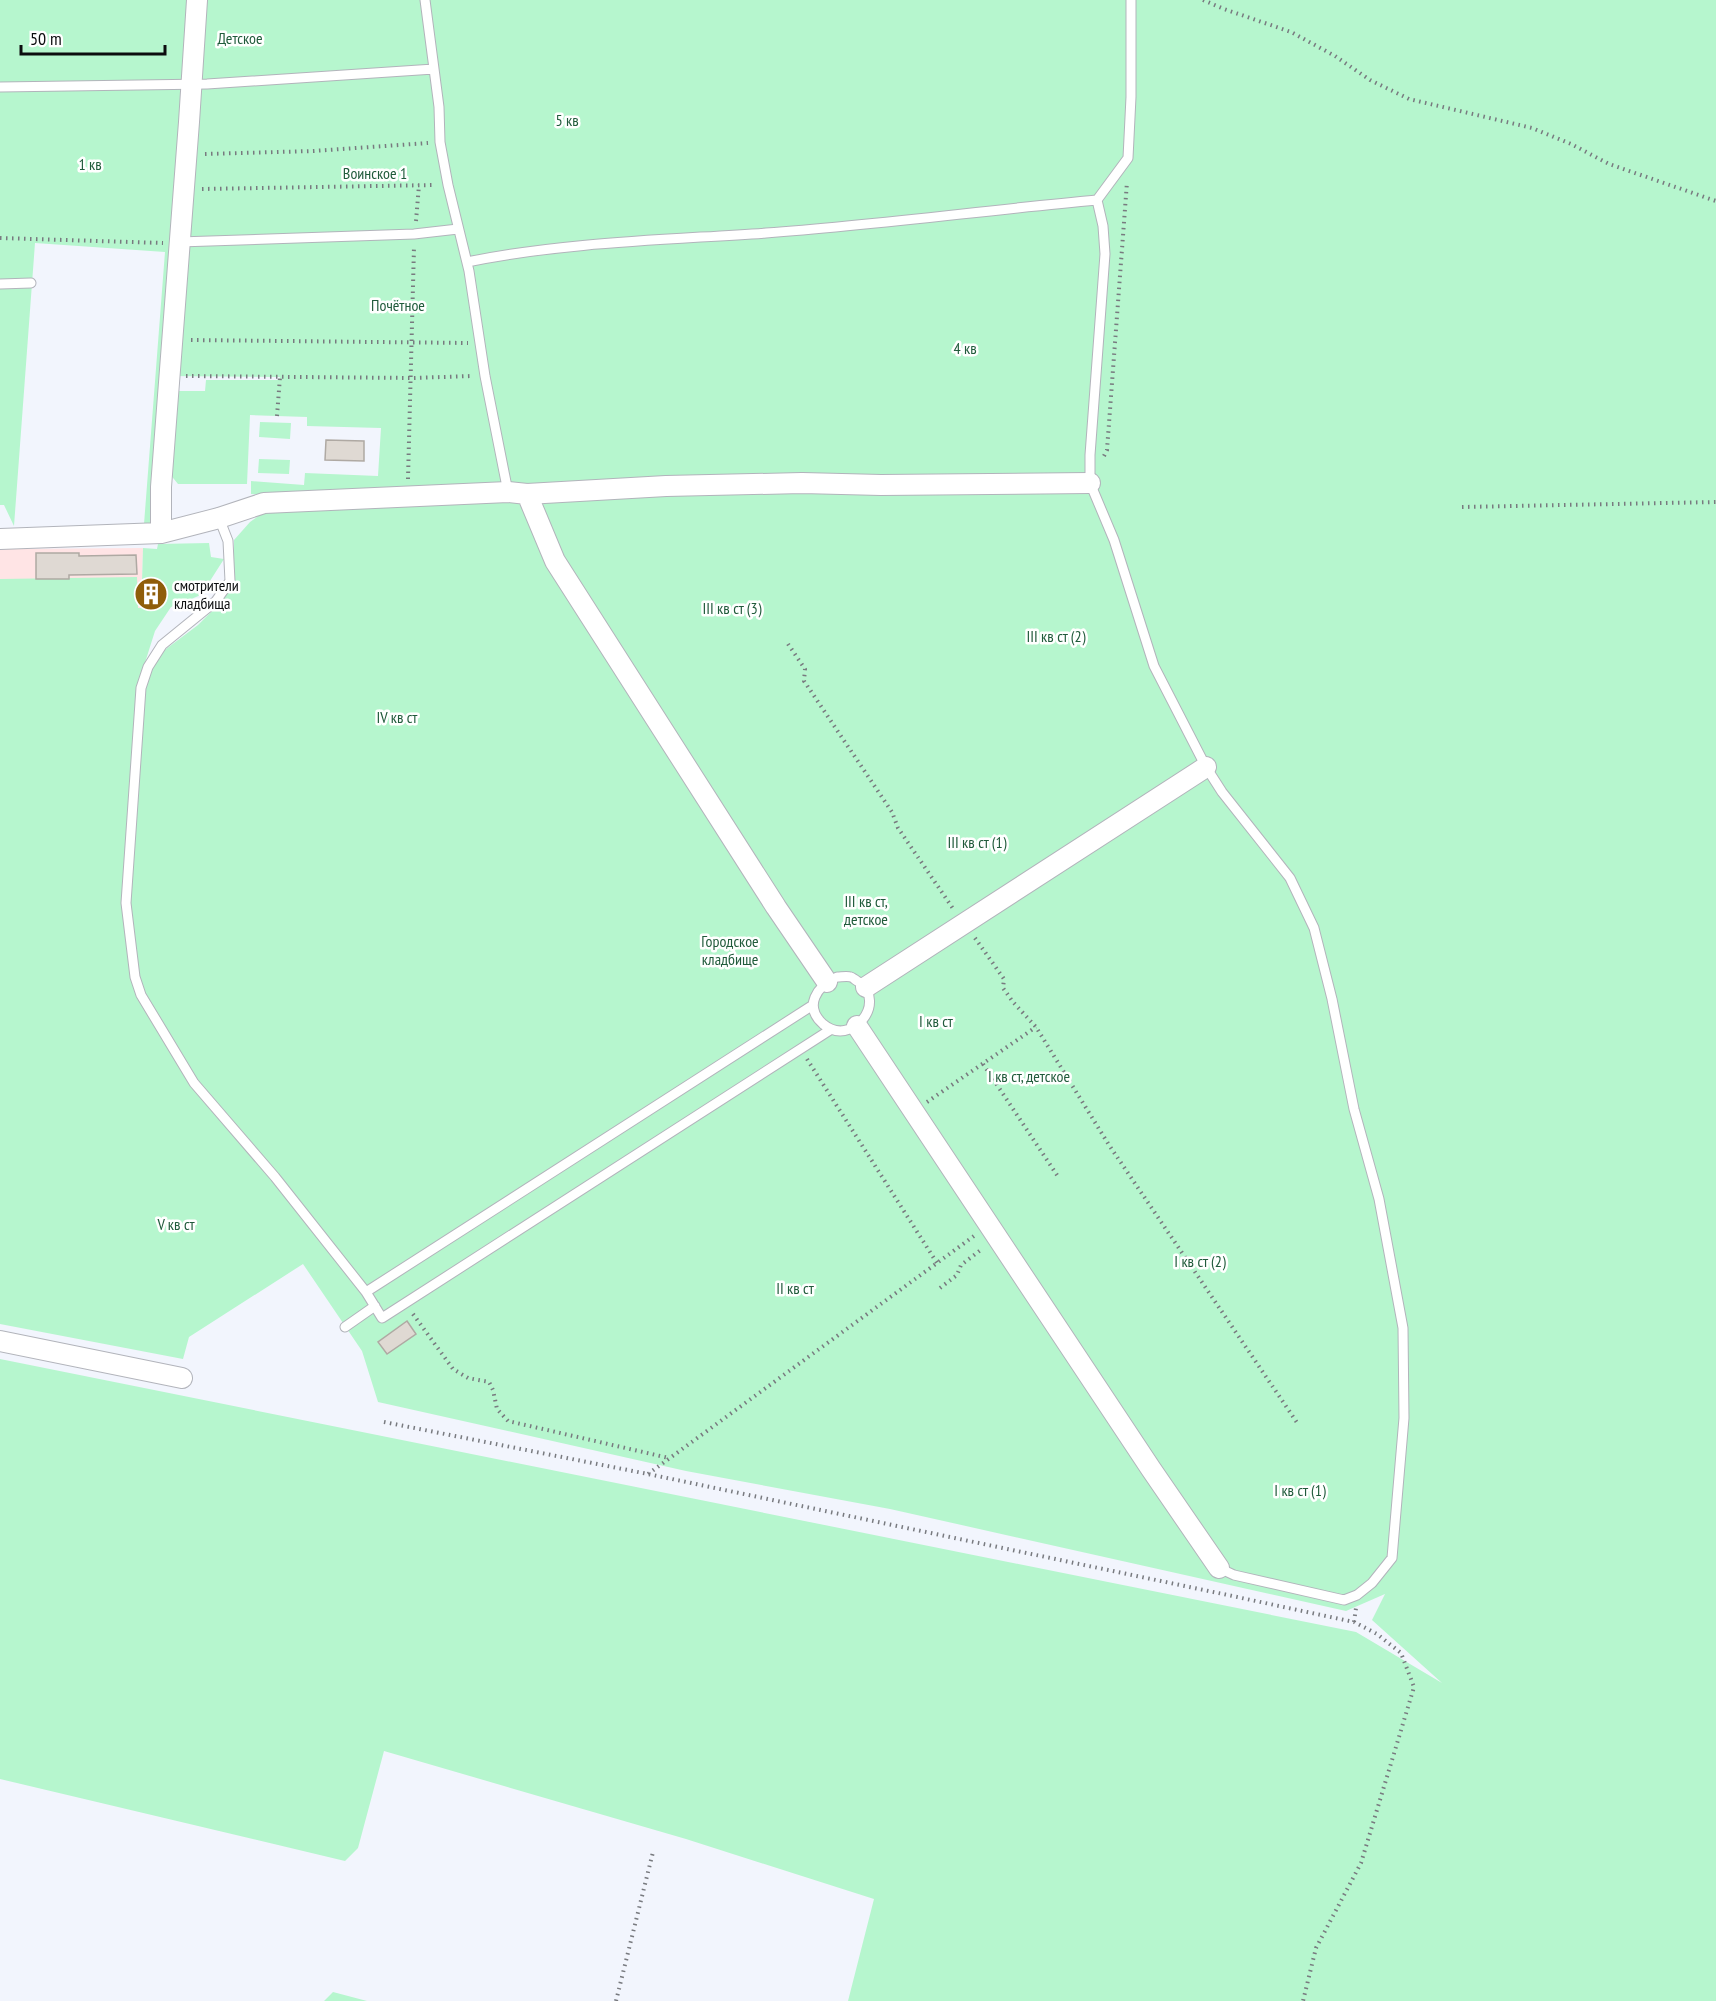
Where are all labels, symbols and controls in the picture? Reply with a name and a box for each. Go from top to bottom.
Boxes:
scale bar [21,18,165,56]
text: 50 m [30,27,62,50]
park label: Детское [217,28,263,48]
park label: 5 кв [555,110,579,130]
park label: 1 кв [78,154,102,174]
park label: Воинское 1 [343,163,407,183]
park label: Почётное [371,295,425,315]
park label: 4 кв [953,338,977,358]
place label: смотрители кладбища [174,575,239,613]
building icon: смотрители кладбища [133,576,169,612]
park label: III кв ст (3) [703,598,762,618]
park label: III кв ст (2) [1027,626,1086,646]
park label: IV кв ст [377,707,418,727]
park label: III кв ст (1) [948,832,1007,852]
park label: III кв ст, детское [844,891,888,929]
park label: Городское кладбище [701,931,759,969]
park label: I кв ст [919,1011,954,1031]
park label: I кв ст, детское [988,1066,1070,1086]
park label: V кв ст [156,1214,195,1234]
park label: I кв ст (2) [1174,1251,1226,1271]
park label: II кв ст [776,1278,815,1298]
park label: I кв ст (1) [1274,1480,1326,1500]

